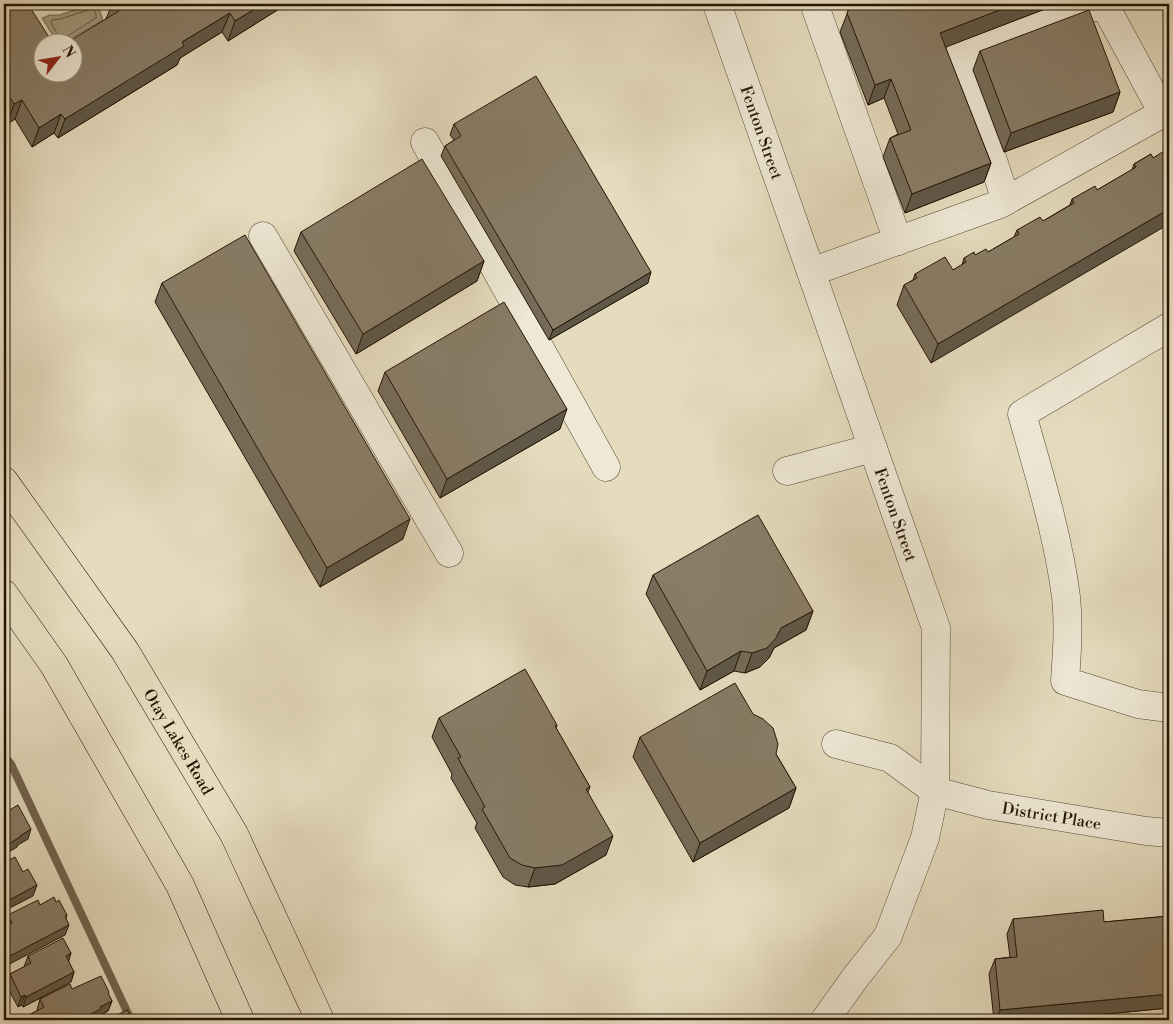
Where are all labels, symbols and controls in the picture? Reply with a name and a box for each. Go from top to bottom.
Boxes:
north arrow [32,32,82,82]
text: N [58,42,79,61]
street label: Fenton Street [735,83,787,182]
street label: Fenton Street [870,465,921,565]
street label: Otay Lakes Road [139,685,217,799]
street label: District Place [1001,798,1103,834]

